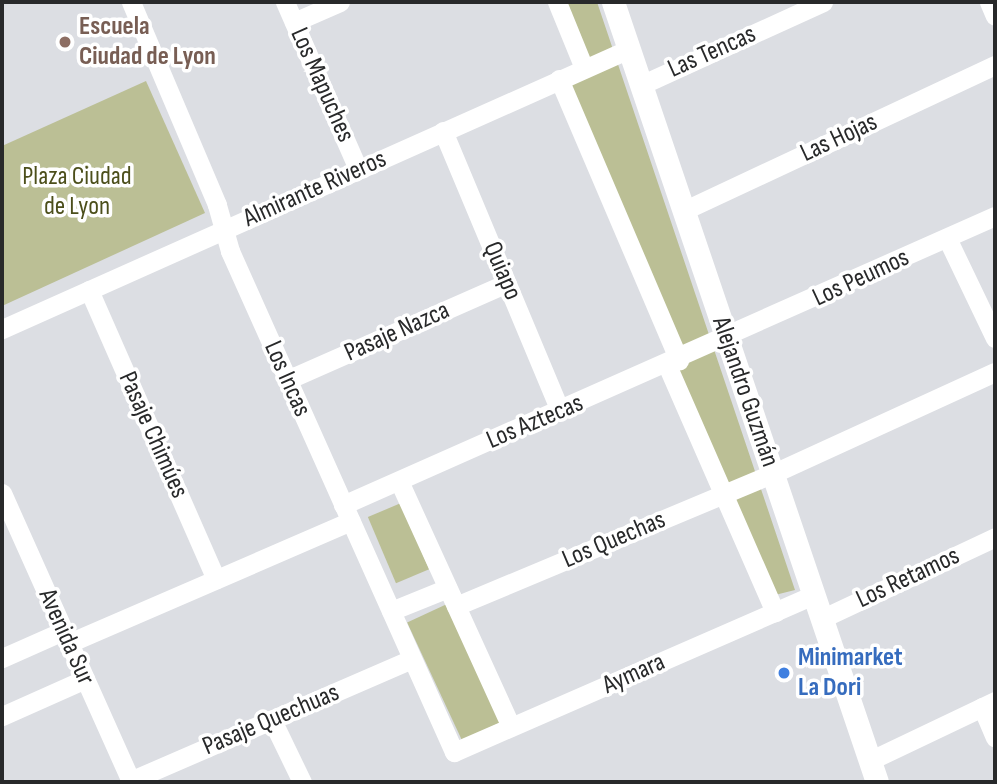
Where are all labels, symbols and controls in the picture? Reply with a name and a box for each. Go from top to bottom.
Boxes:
place label: Escuela Ciudad de Lyon [79,11,216,72]
street label: Las Tencas [663,19,761,85]
street label: Los Mapuches [283,23,361,147]
marker: Escuela Ciudad de Lyon [57,34,73,50]
street label: Las Hojas [796,107,882,169]
street label: Almirante Riveros [239,144,391,234]
park label: Plaza Ciudad de Lyon [22,161,132,222]
street label: Quiapo [476,237,528,305]
street label: Los Peumos [808,242,914,314]
street label: Pasaje Nazca [340,295,454,369]
street label: Alejandro Guzmán [705,313,785,471]
street label: Los Incas [257,336,317,422]
street label: Pasaje Chimúes [111,367,195,503]
street label: Los Aztecas [482,388,588,456]
street label: Los Quechas [558,504,670,576]
street label: Los Retamos [851,541,965,615]
street label: Avenida Sur [31,584,101,690]
place label: Minimarket La Dori [798,642,903,704]
street label: Aymara [598,647,670,701]
marker: Minimarket La Dori [776,665,792,681]
street label: Pasaje Quechuas [198,677,344,763]

